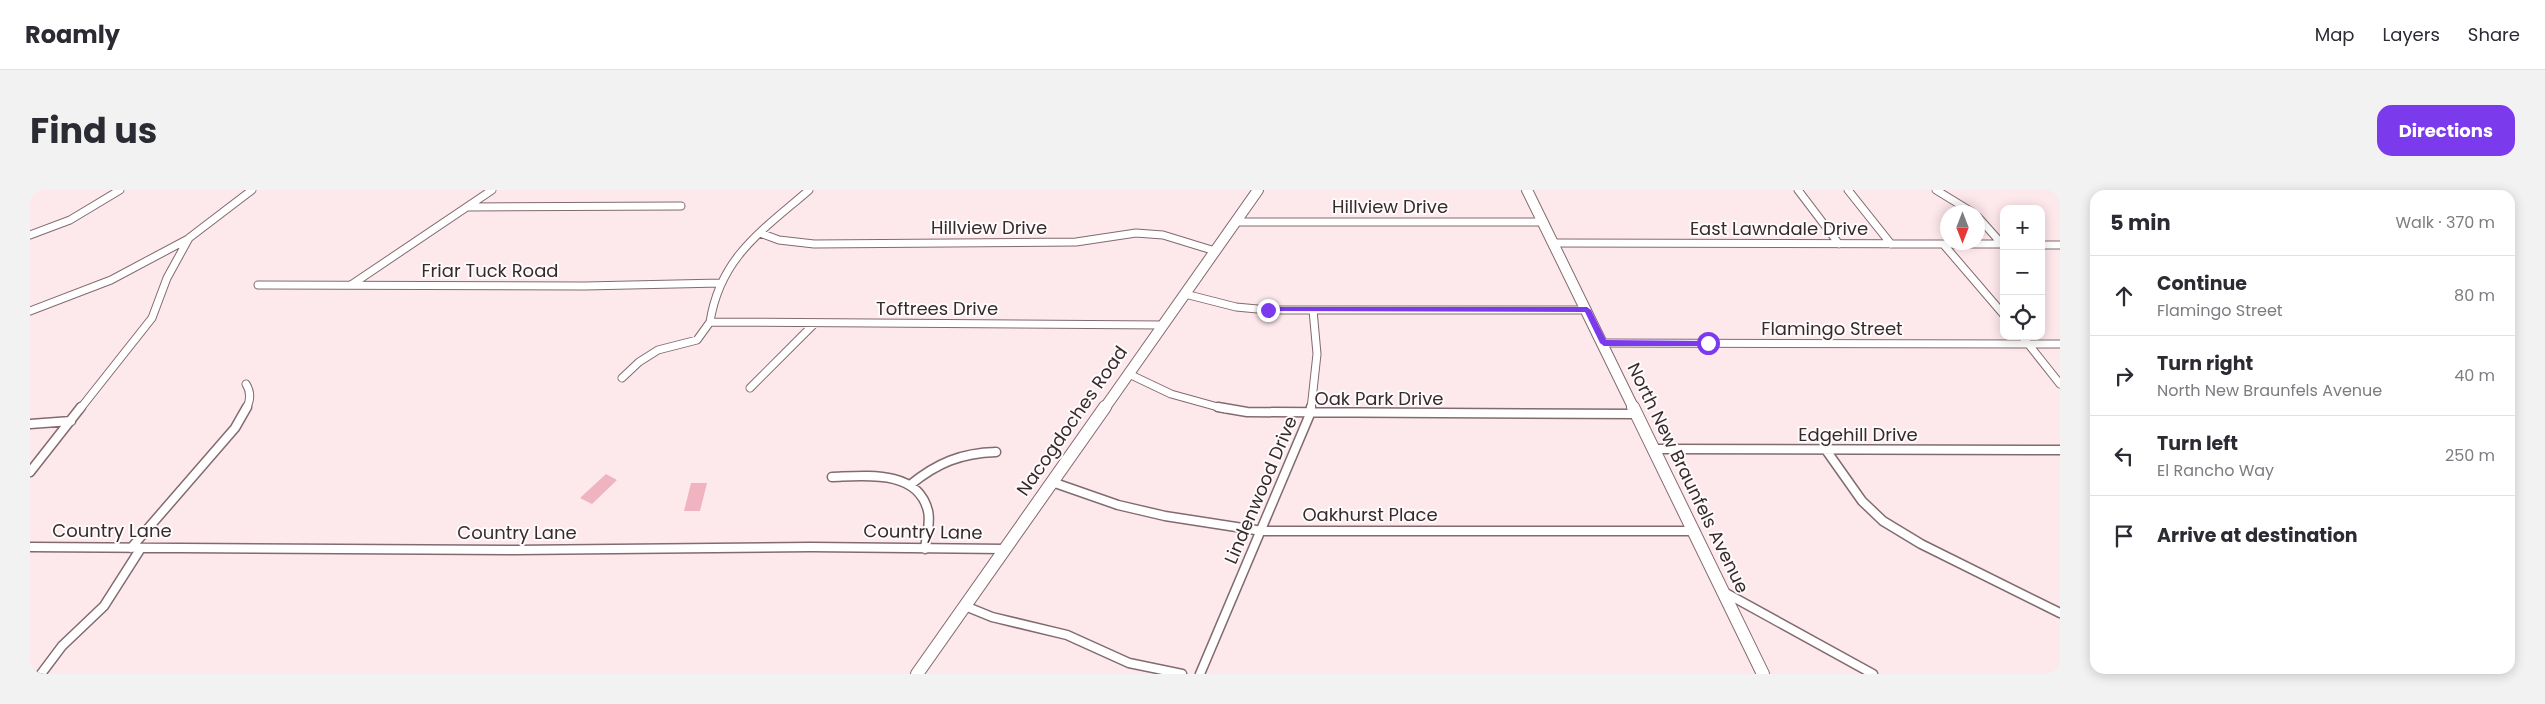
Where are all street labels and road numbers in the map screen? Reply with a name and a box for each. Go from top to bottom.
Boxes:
street label: Hillview Drive [1332,194,1448,219]
street label: Hillview Drive [931,215,1047,240]
street label: East Lawndale Drive [1690,216,1868,241]
street label: Friar Tuck Road [422,258,558,283]
street label: Toftrees Drive [876,296,998,321]
street label: Flamingo Street [1761,316,1903,341]
street label: Nacogdoches Road [1010,341,1133,501]
street label: North New Braunfels Avenue [1622,358,1755,597]
street label: Oak Park Drive [1315,386,1443,411]
street label: Lindenwood Drive [1218,412,1303,568]
street label: Edgehill Drive [1798,422,1918,447]
street label: Oakhurst Place [1302,502,1438,527]
street label: Country Lane [52,518,172,543]
street label: Country Lane [863,518,983,545]
street label: Country Lane [457,520,577,545]

